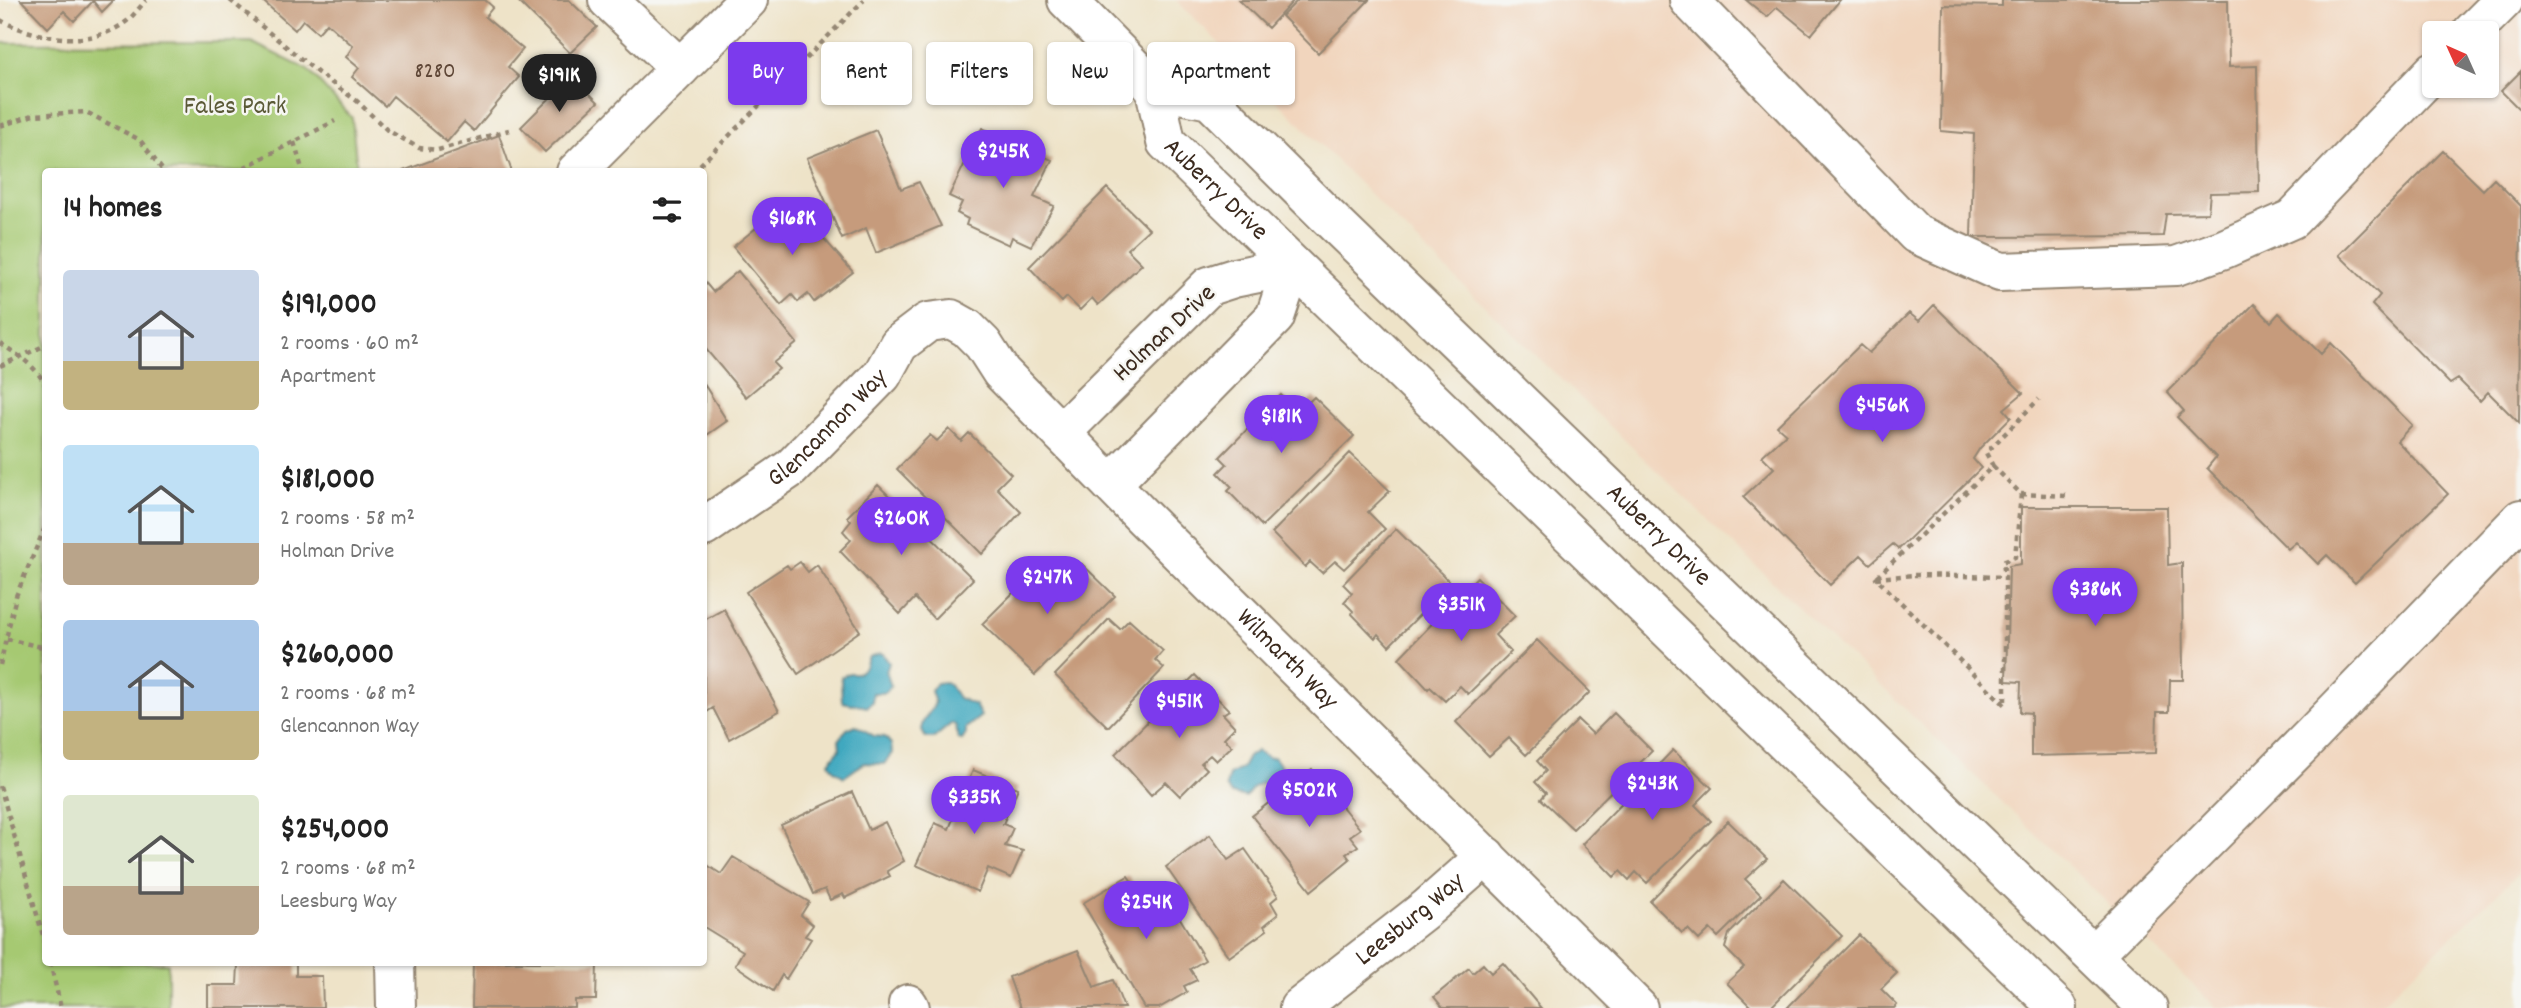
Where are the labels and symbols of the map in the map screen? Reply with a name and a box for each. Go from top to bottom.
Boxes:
north arrow [2422,21,2499,98]
pin: $191K [510,54,608,114]
house number: 8280 [414,56,456,89]
park label: Fales Park [184,89,286,126]
pin: $245K [954,130,1052,190]
street label: Auberry Drive [1154,130,1276,250]
pin: $168K [743,198,841,257]
street label: Holman Drive [1105,276,1225,392]
street label: Glencannon Way [760,360,897,497]
pin: $456K [1833,384,1931,444]
pin: $181K [1232,396,1330,455]
street label: Auberry Drive [1597,476,1719,595]
pin: $260K [852,498,950,557]
pin: $247K [998,556,1096,616]
pin: $386K [2046,568,2144,628]
pin: $351K [1412,584,1510,643]
street label: Wilmarth Way [1227,600,1347,719]
pin: $451K [1130,680,1228,740]
pin: $243K [1603,762,1701,822]
pin: $502K [1260,770,1358,829]
pin: $335K [925,776,1023,836]
street label: Leesburg Way [1348,864,1474,976]
pin: $254K [1097,881,1195,941]

